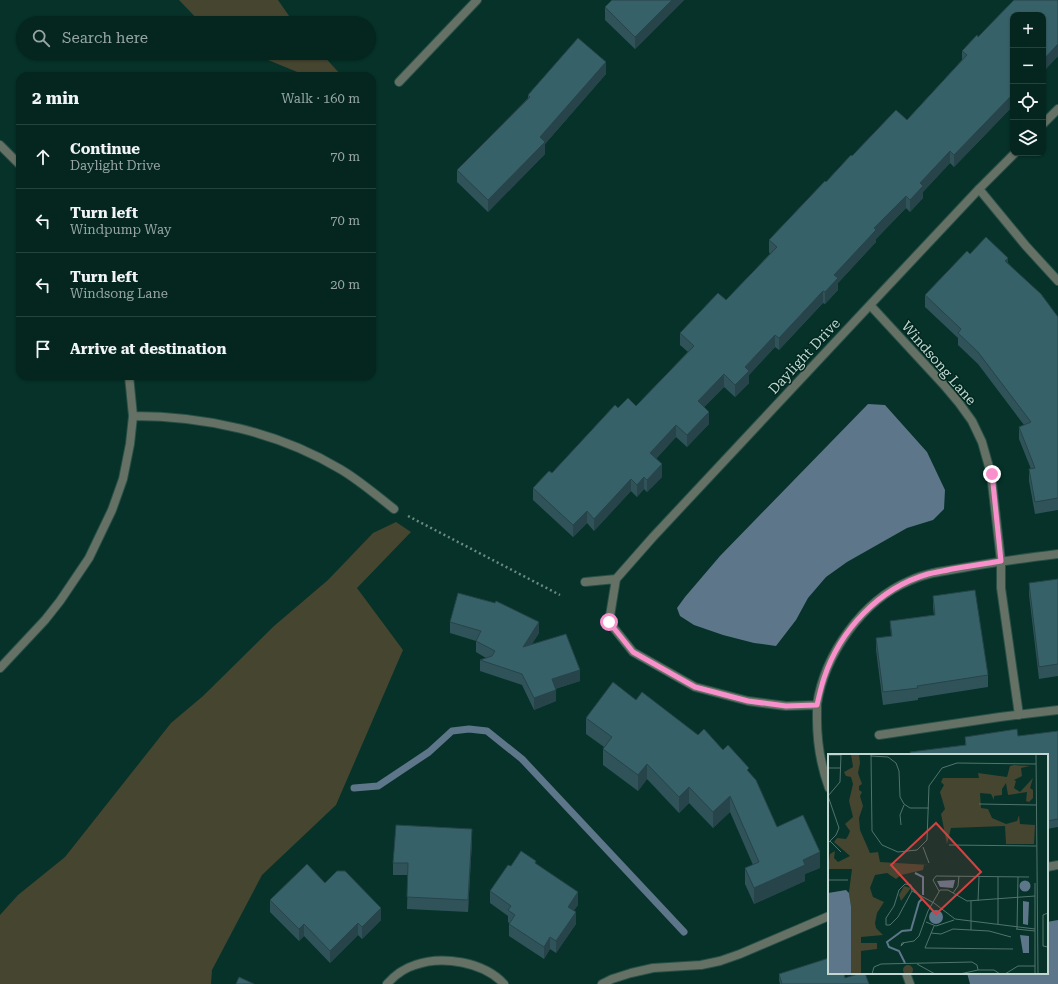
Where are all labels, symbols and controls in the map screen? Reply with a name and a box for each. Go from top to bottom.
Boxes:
map controls [1010,12,1046,156]
button: + [1010,12,1046,48]
search box [16,16,376,60]
icon: search [30,27,52,49]
text: Search here [62,29,148,47]
button: − [1010,48,1046,84]
button: locate [1010,84,1046,120]
text: 2 min [32,88,79,108]
text: Walk · 160 m [281,91,360,106]
button: layers [1010,120,1046,156]
text: Continue [70,140,140,158]
icon: ahead [32,146,54,168]
text: 70 m [330,149,360,164]
text: Daylight Drive [70,158,160,173]
text: Turn left [70,204,138,222]
icon: left [32,210,54,232]
text: 70 m [330,213,360,228]
text: Windpump Way [70,222,171,237]
text: Turn left [70,268,138,286]
icon: left [32,274,54,296]
text: 20 m [330,277,360,292]
text: Windsong Lane [70,286,168,301]
street label: Daylight Drive [765,315,843,397]
street label: Windsong Lane [898,318,980,408]
icon: arrive [32,338,54,360]
text: Arrive at destination [70,340,226,358]
route end [983,465,1001,483]
route start [600,613,618,631]
inset map [828,754,1048,974]

